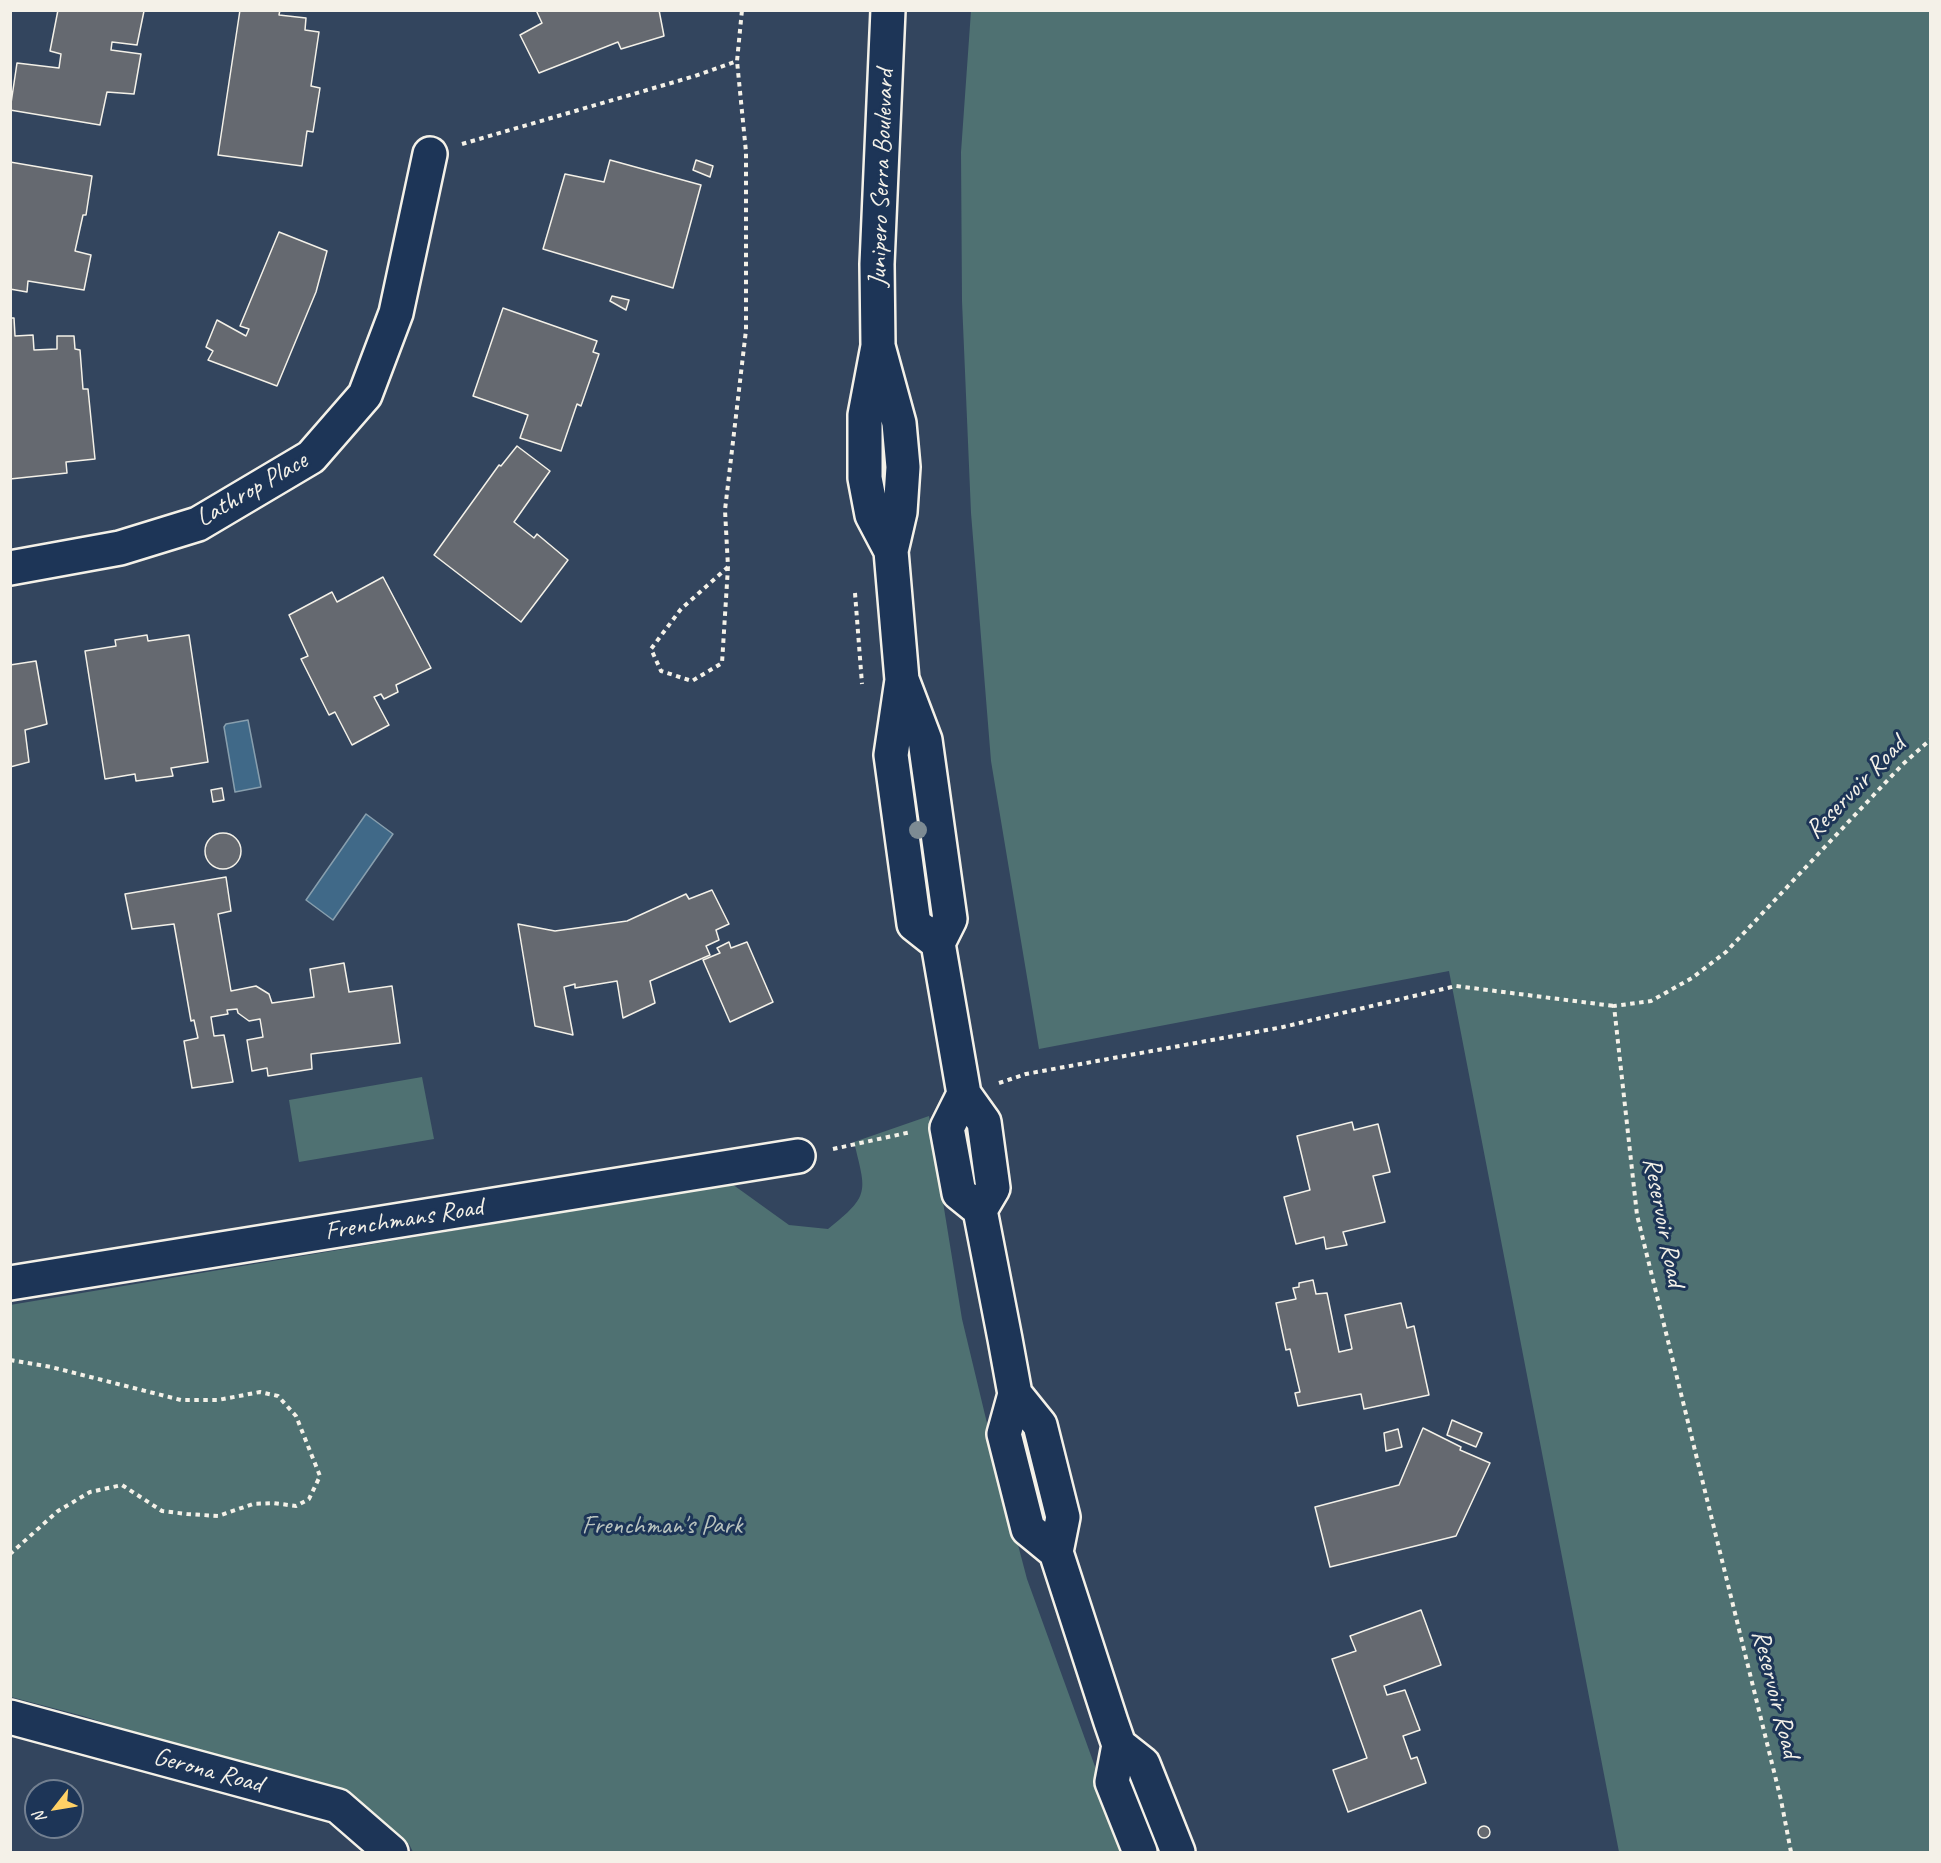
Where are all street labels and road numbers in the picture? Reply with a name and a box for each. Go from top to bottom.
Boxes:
street label: Junipero Serra Boulevard [863,69,901,287]
street label: Lathrop Place [191,446,313,534]
street label: Reservoir Road [1799,730,1913,846]
street label: Reservoir Road [1635,1155,1691,1289]
street label: Frenchmans Road [323,1192,485,1248]
street label: Reservoir Road [1744,1627,1806,1761]
street label: Gerona Road [150,1741,266,1801]

